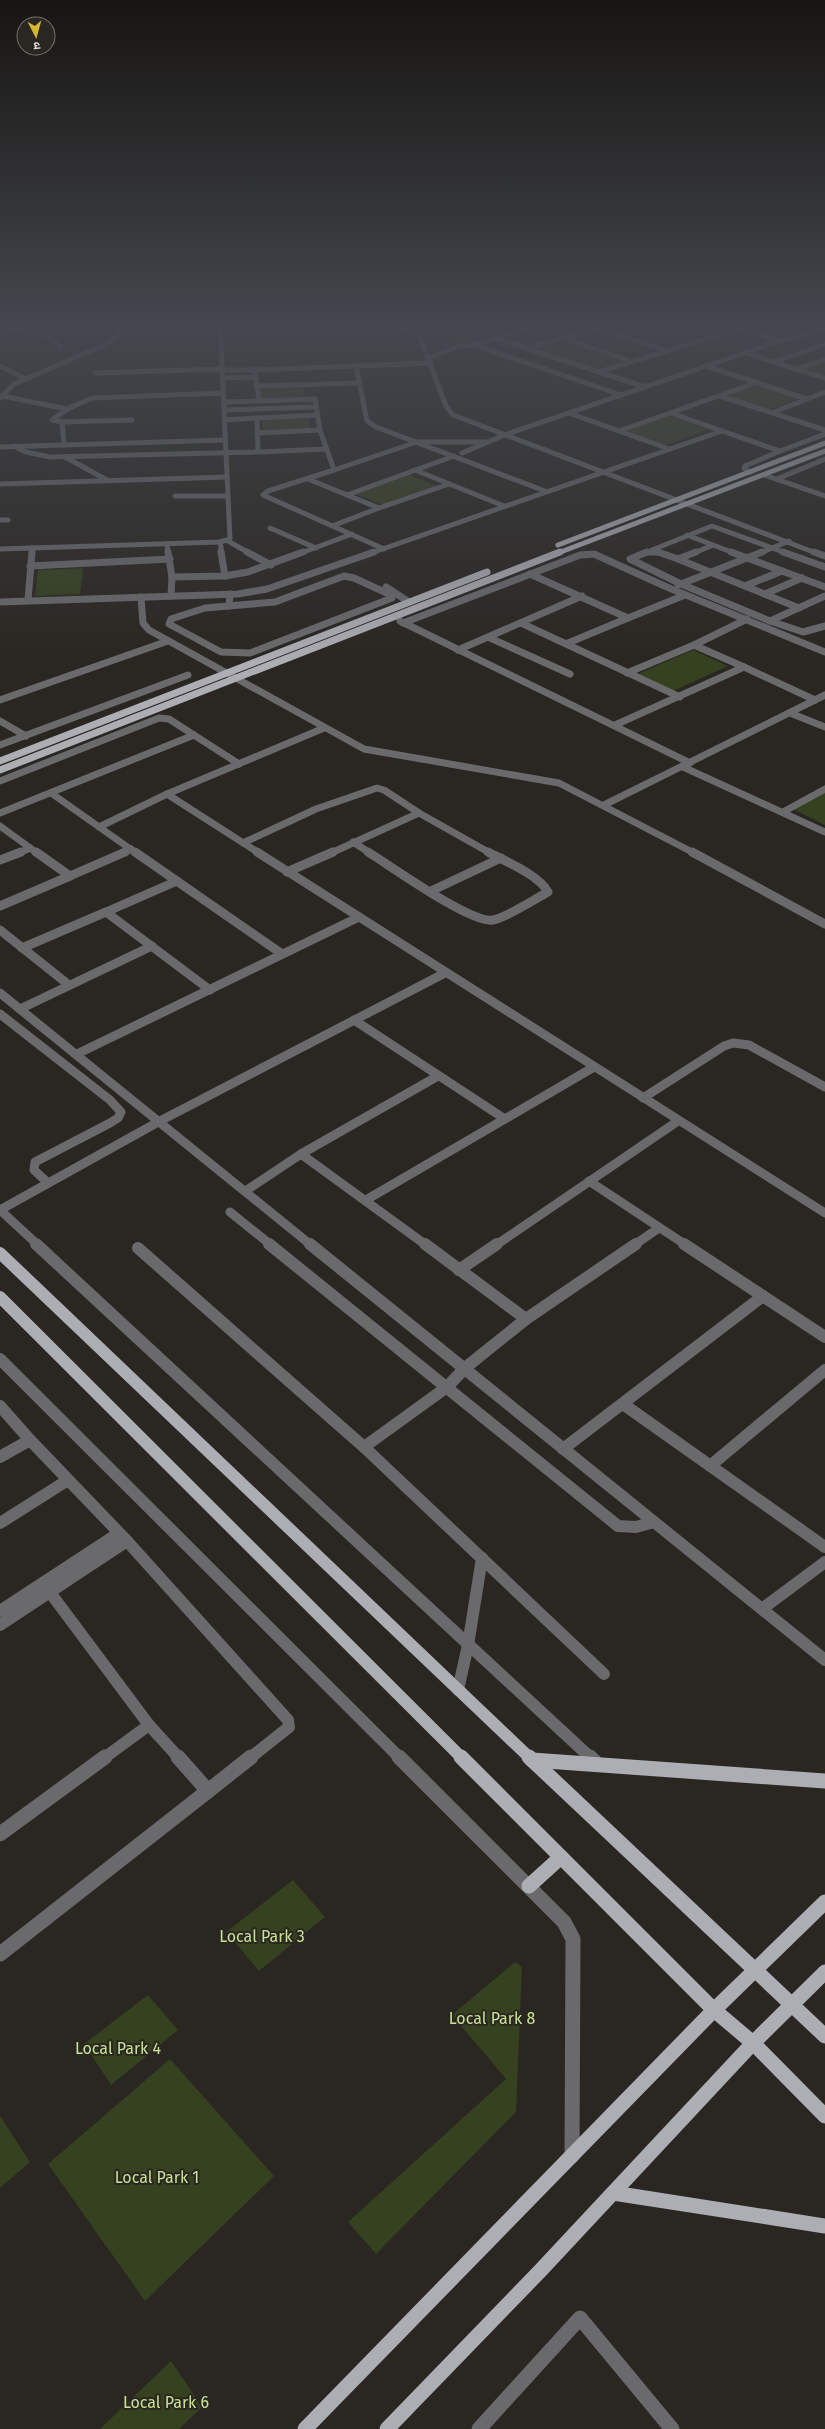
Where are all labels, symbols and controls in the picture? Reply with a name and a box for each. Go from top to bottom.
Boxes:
north arrow [16,16,56,56]
text: उ [33,39,41,52]
park label: Local Park 3 [219,1927,305,1946]
park label: Local Park 8 [449,2009,535,2028]
park label: Local Park 4 [75,2039,162,2058]
park label: Local Park 1 [115,2168,199,2187]
park label: Local Park 6 [123,2393,209,2412]

